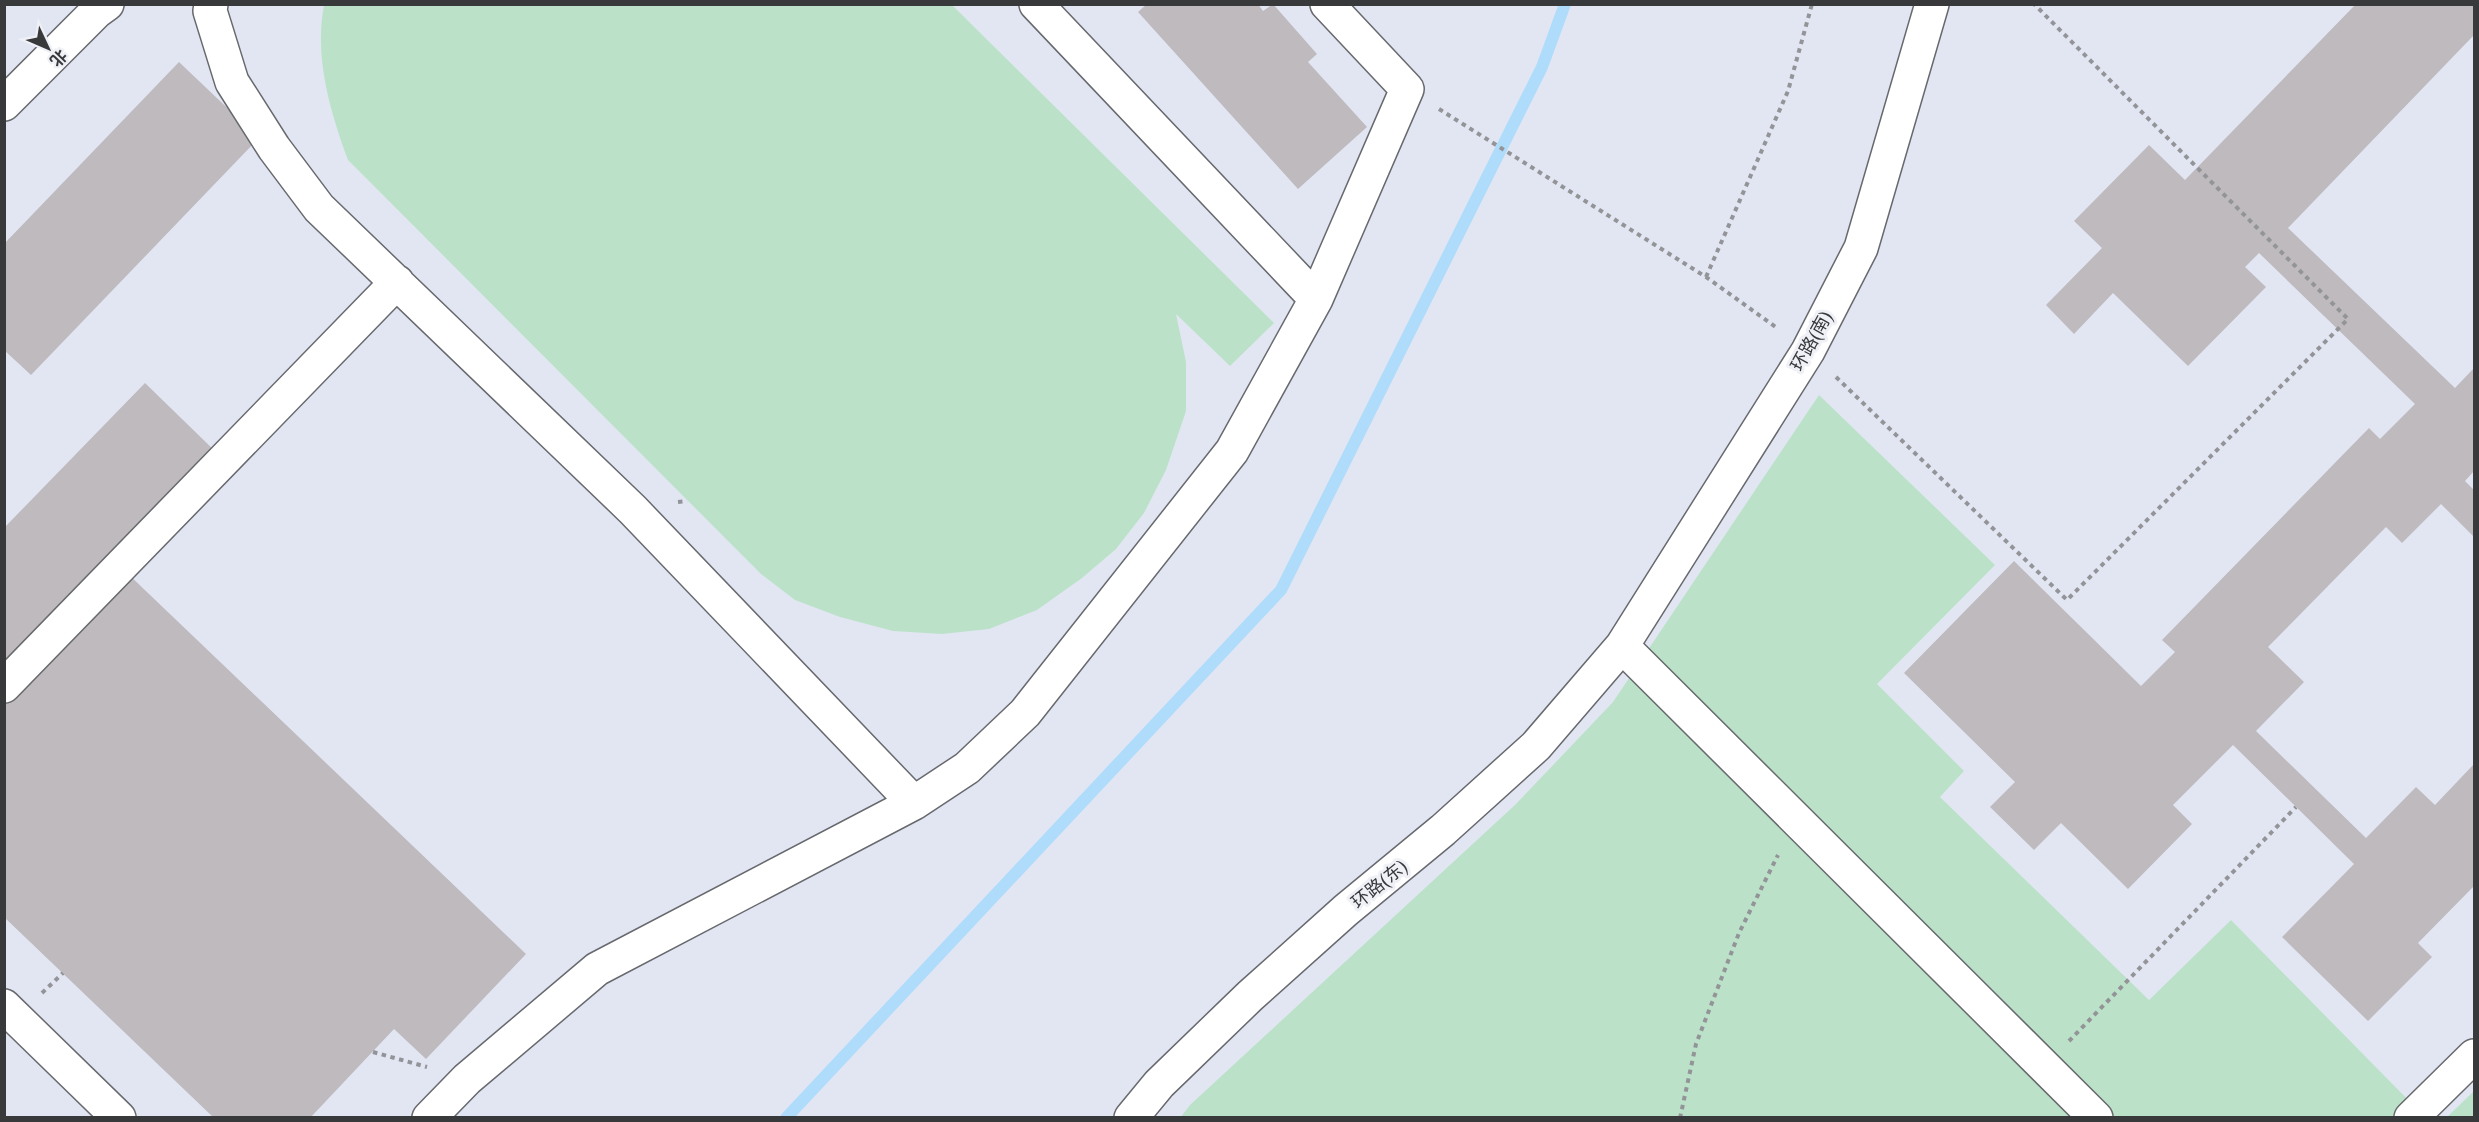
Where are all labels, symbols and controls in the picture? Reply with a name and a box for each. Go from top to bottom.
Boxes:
north arrow [18,18,78,78]
text: 北 [46,46,72,71]
street label: 环路(南) [1785,307,1837,375]
street label: 环路(东) [1347,855,1411,913]

